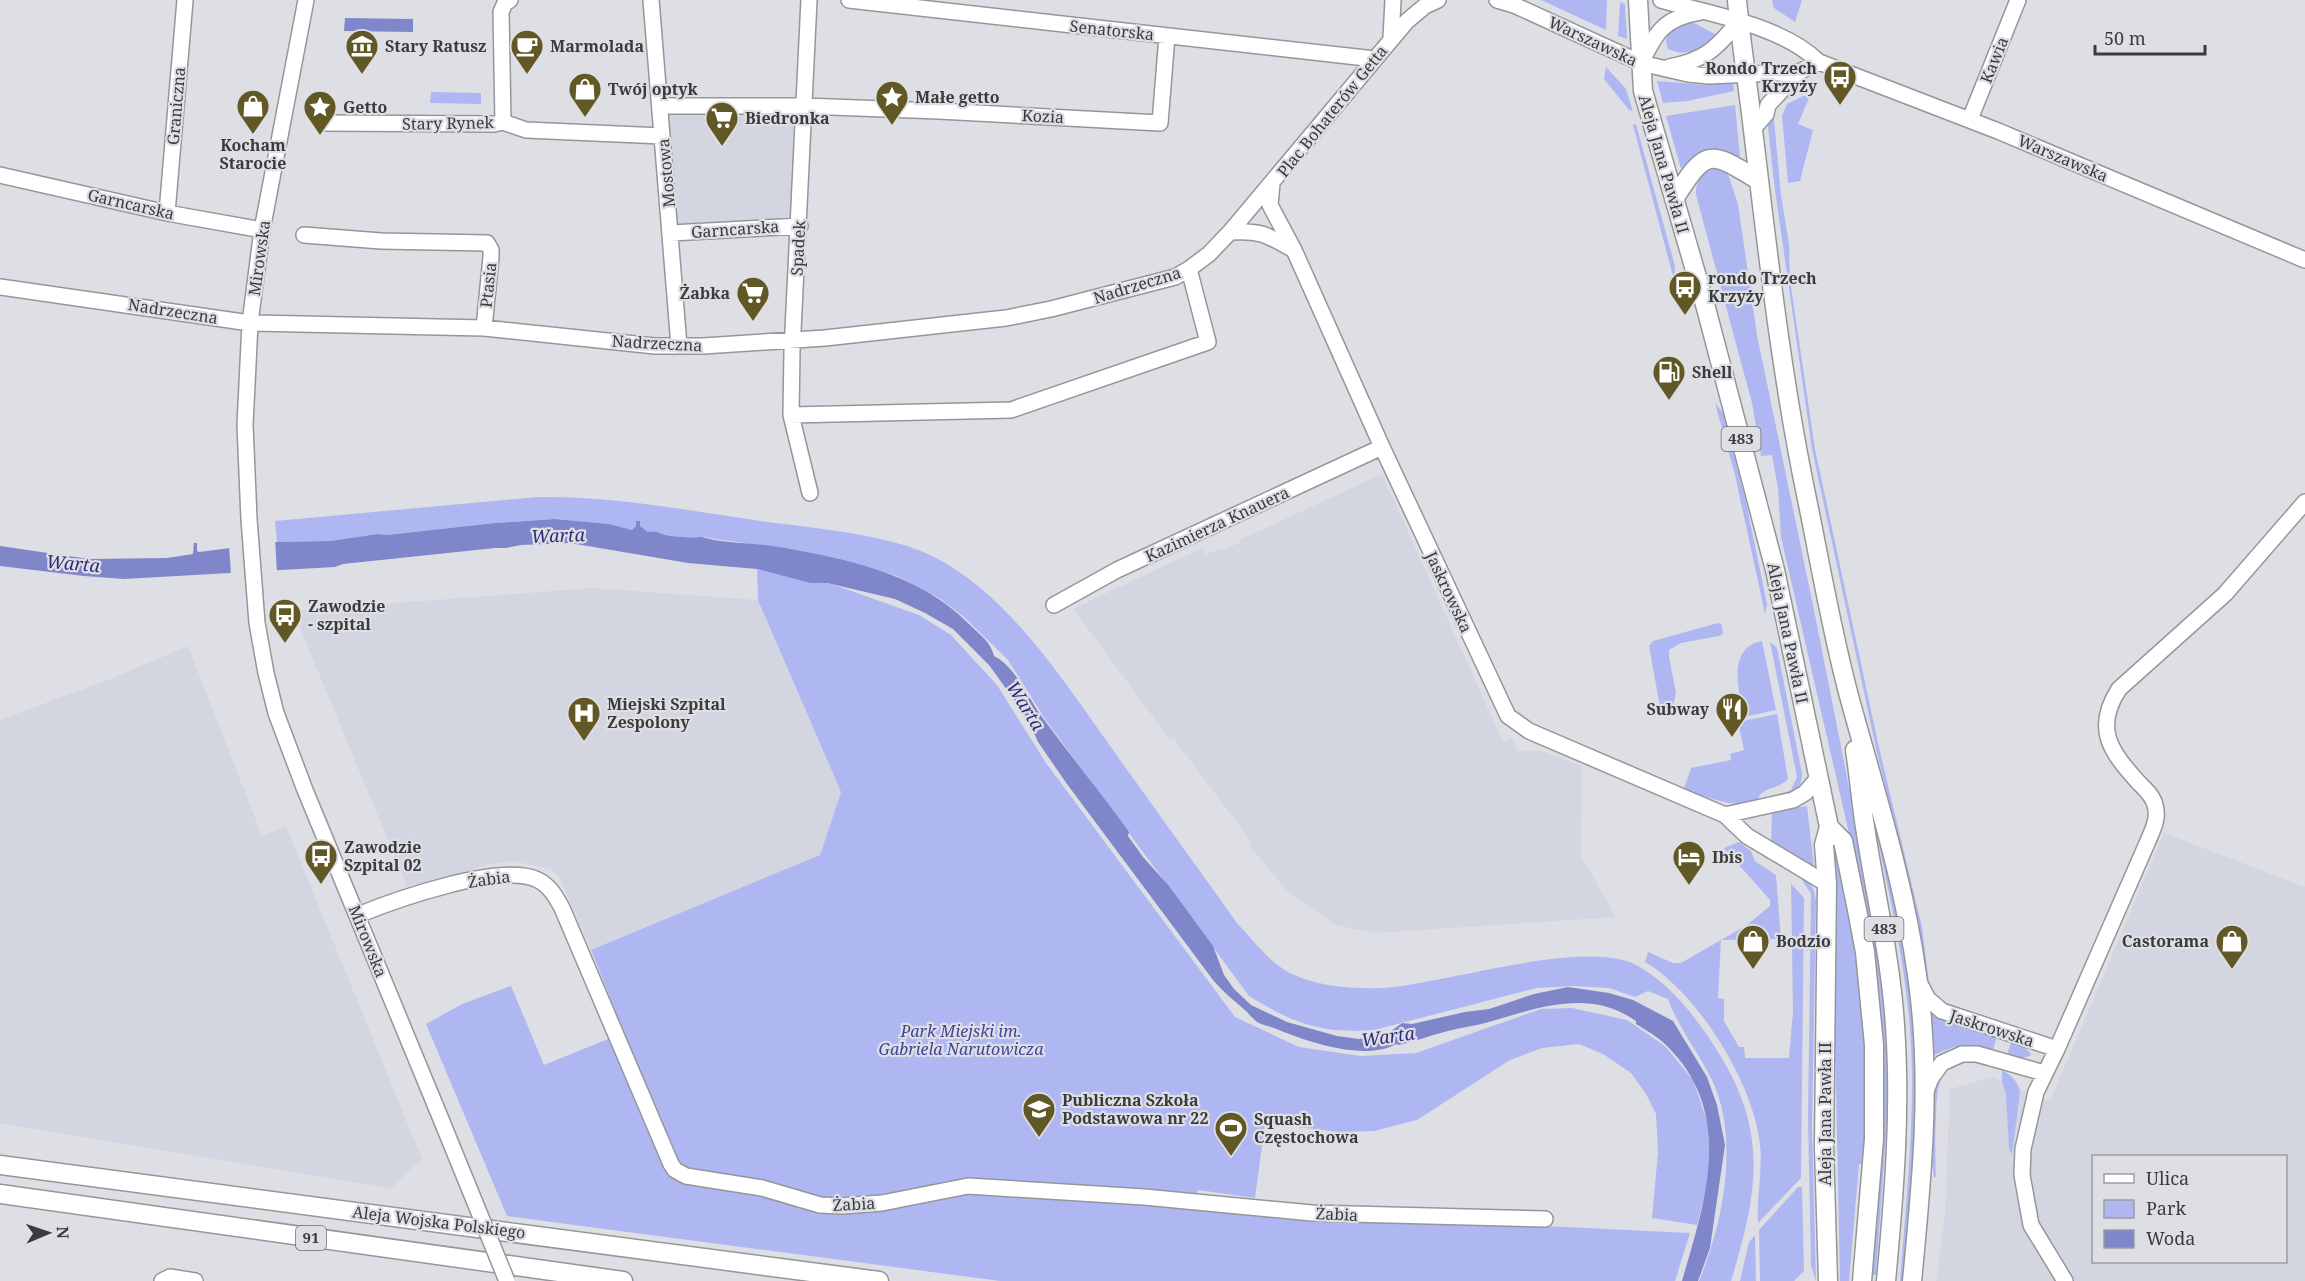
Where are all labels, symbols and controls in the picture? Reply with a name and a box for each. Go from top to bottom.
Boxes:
street label: Warszawska [1545,11,1641,71]
street label: Senatorska [1069,15,1155,45]
scale bar [2095,18,2204,56]
text: 50 m [2104,26,2146,50]
museum icon: Stary Ratusz [344,28,380,75]
cafe icon: Marmolada [509,28,545,75]
street label: Kawia [1975,34,2013,86]
place label: Stary Ratusz [385,35,486,57]
place label: Marmolada [550,35,644,57]
street label: Plac Bohaterów Getta [1272,40,1392,182]
place label: Rondo Trzech Krzyży [1705,57,1818,97]
bus stop icon: Rondo Trzech Krzyży [1822,59,1858,106]
street label: Graniczna [162,66,190,146]
shop icon: Twój optyk [567,71,603,118]
place label: Twój optyk [608,78,699,100]
place icon: Małe getto [874,79,910,126]
place label: Małe getto [915,86,1000,108]
shop icon: Kocham Starocie [235,88,271,135]
place icon: Getto [302,89,338,136]
street label: Aleja Jana Pawła II [1634,92,1694,236]
place label: Getto [343,96,387,118]
supermarket icon: Biedronka [704,100,740,147]
street label: Kozia [1021,104,1065,128]
place label: Biedronka [745,107,830,129]
street label: Stary Rynek [402,111,495,135]
street label: Warszawska [2015,129,2111,187]
place label: Kocham Starocie [220,134,286,174]
street label: Mostowa [652,138,680,208]
street label: Garncarska [86,183,176,225]
street label: Garncarska [690,215,780,243]
street label: Mirowska [243,219,275,297]
street label: Spadek [786,219,810,276]
street label: Ptasia [475,261,501,309]
street label: Nadrzeczna [1090,261,1184,309]
place label: rondo Trzech Krzyży [1708,267,1817,307]
bus stop icon: rondo Trzech Krzyży [1667,269,1703,316]
supermarket icon: Żabka [735,275,771,322]
place label: Żabka [680,282,730,304]
street label: Nadrzeczna [126,293,220,329]
street label: Nadrzeczna [611,330,703,356]
fuel station icon: Shell [1651,354,1687,401]
place label: Shell [1692,361,1733,383]
road number: 483 [1722,427,1760,451]
street label: Kazimierza Knauera [1141,481,1293,567]
water label: Warta [531,522,586,548]
street label: Jaskrowska [1420,547,1477,636]
water label: Warta [45,549,102,577]
street label: Aleja Jana Pawła II [1762,561,1814,706]
place label: Zawodzie - szpital [308,595,385,635]
bus stop icon: Zawodzie - szpital [267,597,303,644]
water label: Warta [1001,676,1051,735]
restaurant icon: Subway [1714,691,1750,738]
place label: Miejski Szpital Zespolony [607,693,726,733]
hospital icon: Miejski Szpital Zespolony [566,695,602,742]
place label: Subway [1646,698,1710,720]
place label: Zawodzie Szpital 02 [344,836,422,876]
bus stop icon: Zawodzie Szpital 02 [303,838,339,885]
hotel icon: Ibis [1671,839,1707,886]
place label: Ibis [1712,846,1742,868]
street label: Żabia [466,865,512,893]
street label: Mirowska [344,902,392,980]
road number: 483 [1864,917,1904,941]
shop icon: Bodzio [1735,923,1771,970]
shop icon: Castorama [2214,923,2250,970]
place label: Bodzio [1776,930,1831,952]
place label: Castorama [2122,930,2209,952]
street label: Jaskrowska [1946,1004,2037,1052]
park label: Park Miejski im. Gabriela Narutowicza [878,1020,1044,1060]
water label: Warta [1360,1020,1417,1052]
street label: Aleja Jana Pawła II [1814,1042,1836,1186]
place label: Publiczna Szkoła Podstawowa nr 22 [1062,1089,1208,1129]
school or university icon: Publiczna Szkoła Podstawowa nr 22 [1021,1091,1057,1138]
place label: Squash Częstochowa [1254,1108,1359,1148]
sports icon: Squash Częstochowa [1213,1110,1249,1157]
legend [2092,1155,2287,1263]
text: Ulica [2146,1166,2189,1190]
street label: Żabia [832,1192,876,1216]
text: Park [2146,1196,2186,1220]
street label: Aleja Wojska Polskiego [351,1200,527,1244]
street label: Żabia [1315,1202,1359,1226]
north arrow [18,1203,78,1263]
text: N [52,1226,74,1240]
road number: 91 [296,1226,326,1250]
text: Woda [2146,1226,2195,1250]

